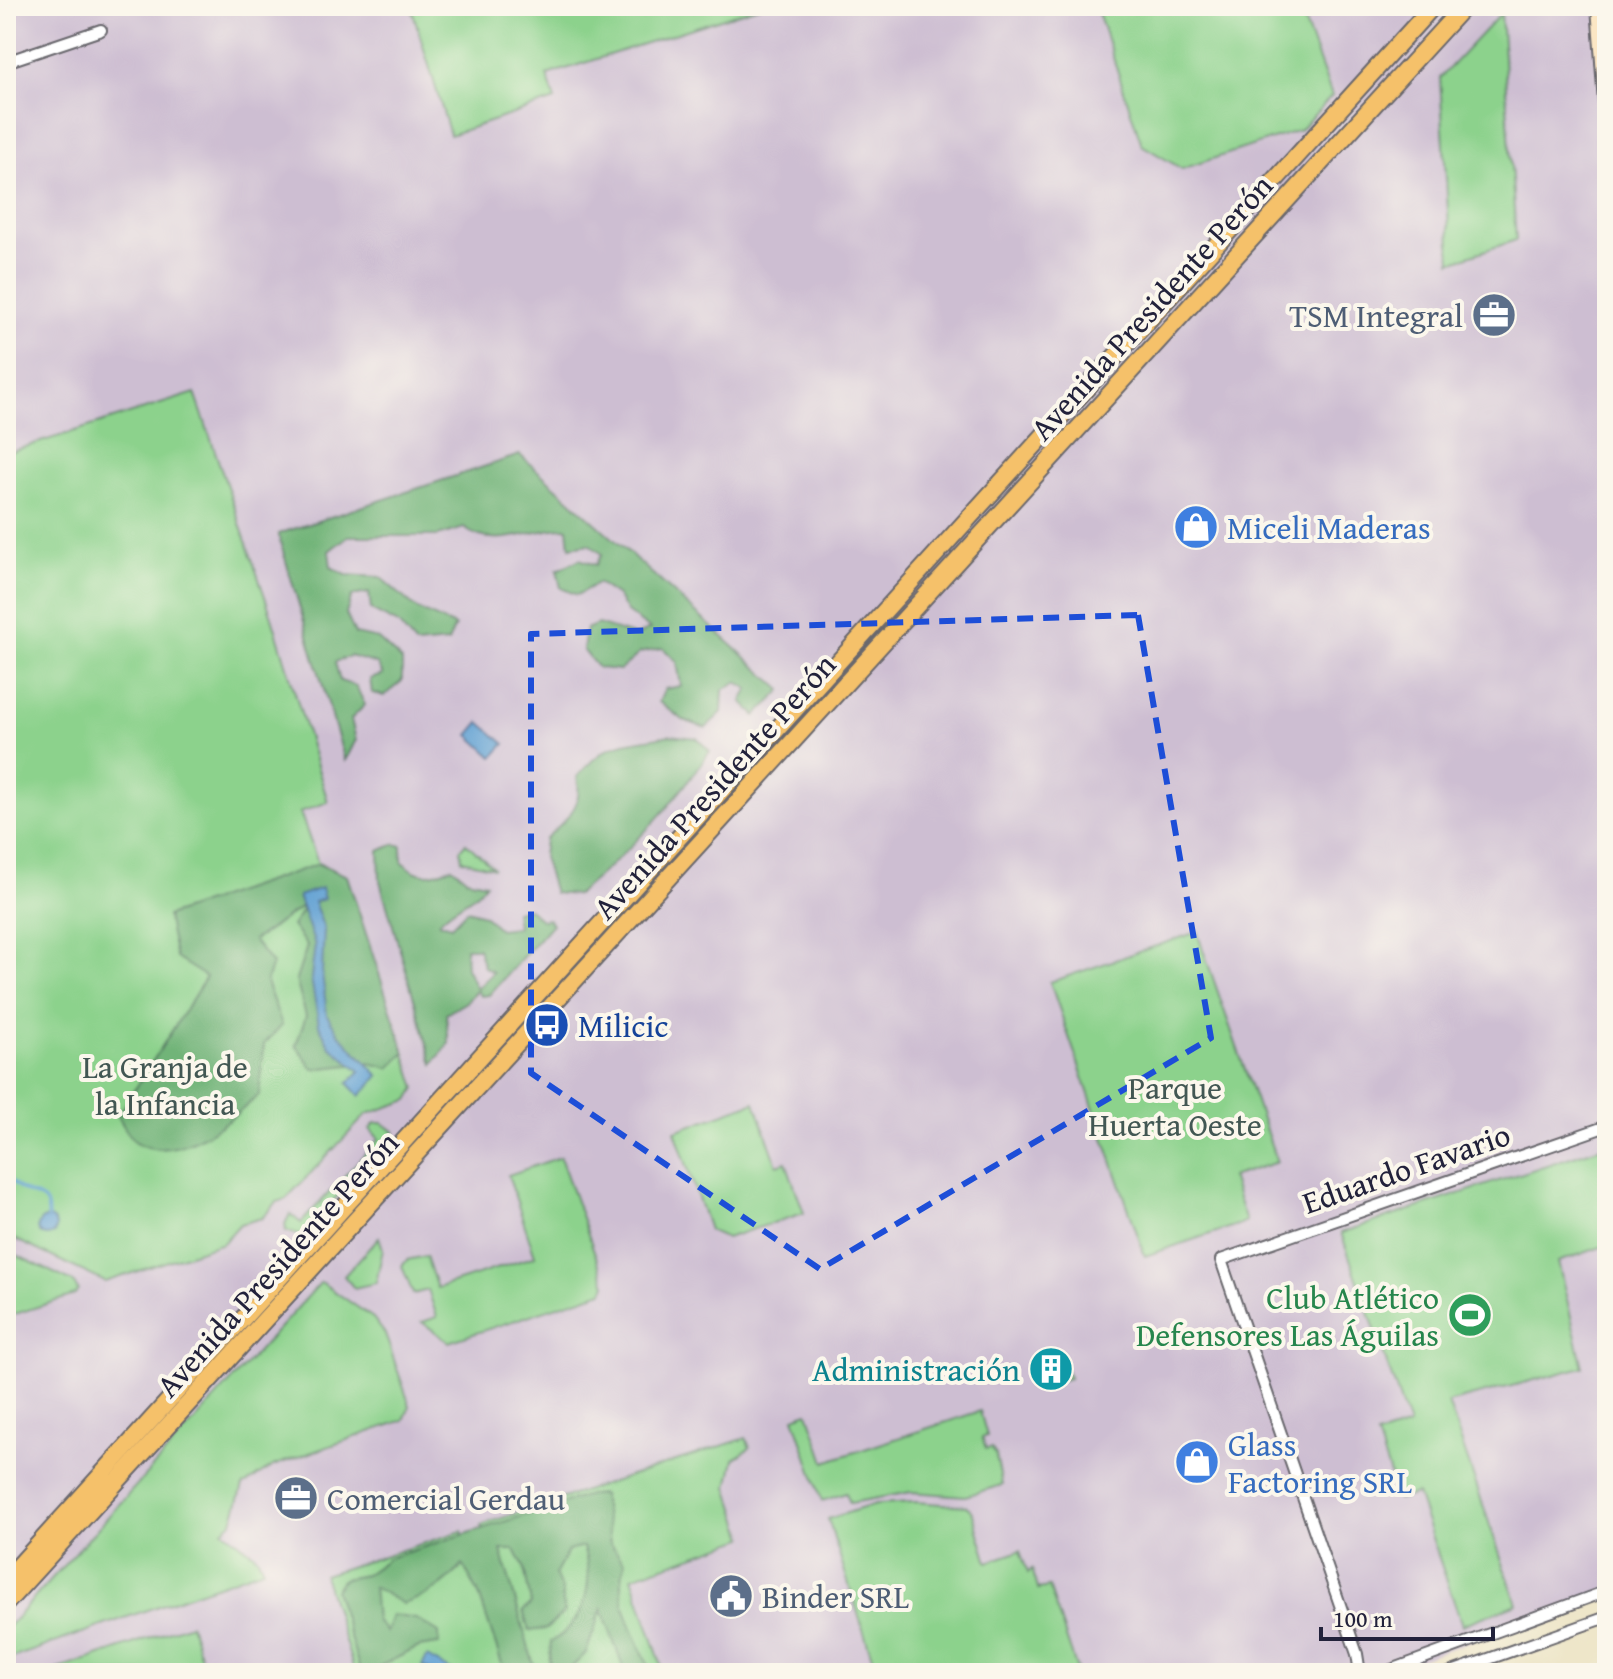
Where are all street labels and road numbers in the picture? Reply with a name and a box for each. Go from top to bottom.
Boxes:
street label: Avenida Presidente Perón [1018,163,1284,451]
street label: Avenida Presidente Perón [581,642,847,930]
street label: Eduardo Favario [1296,1110,1516,1226]
street label: Avenida Presidente Perón [144,1120,410,1408]

